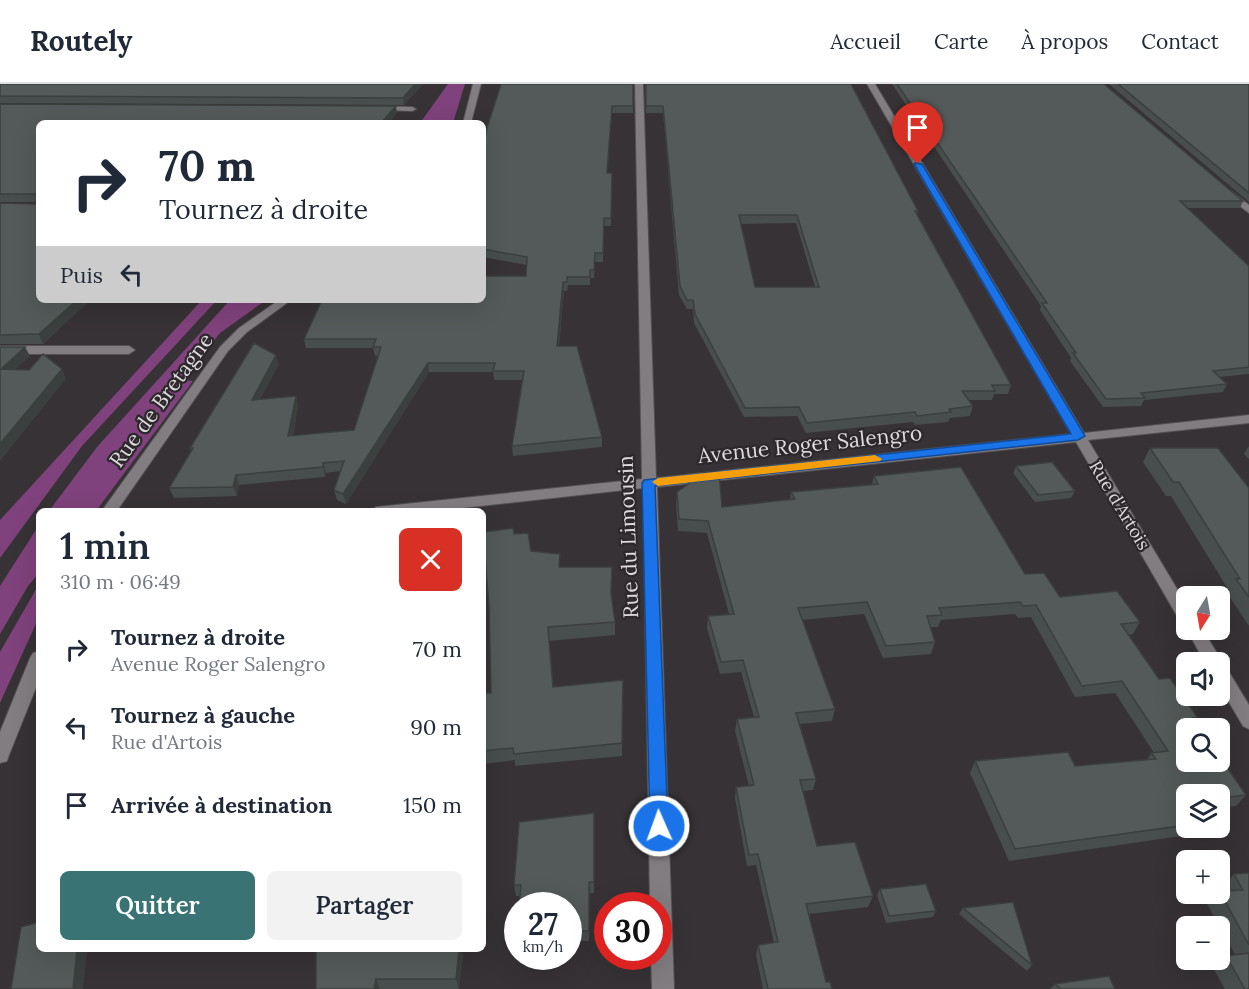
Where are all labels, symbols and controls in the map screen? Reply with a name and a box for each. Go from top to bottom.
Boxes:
text: Routely [30,23,132,59]
text: Accueil [830,28,901,55]
text: Carte [934,28,988,55]
text: À propos [1021,28,1108,55]
text: Contact [1141,28,1219,55]
pin [892,102,943,164]
icon: arrive [901,111,934,144]
text: 70 m [159,139,255,193]
icon: right [60,144,138,222]
text: Tournez à droite [159,192,368,226]
icon: left [115,258,148,291]
text: Puis [60,261,103,289]
street label: Rue de Bretagne [103,327,219,473]
street label: Avenue Roger Salengro [696,419,923,469]
street label: Rue du Limousin [612,455,644,619]
street label: Rue d'Artois [1084,456,1156,554]
text: 1 min [60,523,150,569]
button: close [399,528,462,591]
text: 310 m · 06:49 [60,569,181,594]
north arrow [1176,586,1230,640]
map controls [1176,586,1230,970]
text: Tournez à droite [111,623,285,651]
icon: right [60,633,93,666]
text: 70 m [413,635,462,663]
text: Avenue Roger Salengro [111,651,325,676]
button: sound [1176,652,1230,706]
text: Tournez à gauche [111,701,295,729]
icon: left [60,711,93,744]
text: 90 m [410,713,462,741]
button: search [1176,718,1230,772]
text: Rue d'Artois [111,729,222,754]
button: layers [1176,784,1230,838]
icon: arrive [60,789,93,822]
text: Arrivée à destination [111,791,332,819]
text: 150 m [403,791,462,819]
position arrow [627,794,691,858]
button: + [1176,850,1230,904]
button: Quitter [60,871,255,940]
button: Partager [267,871,462,940]
speed limit sign: 30 [594,892,672,970]
text: 27 [528,905,558,943]
button: − [1176,916,1230,970]
text: km/h [523,937,563,956]

